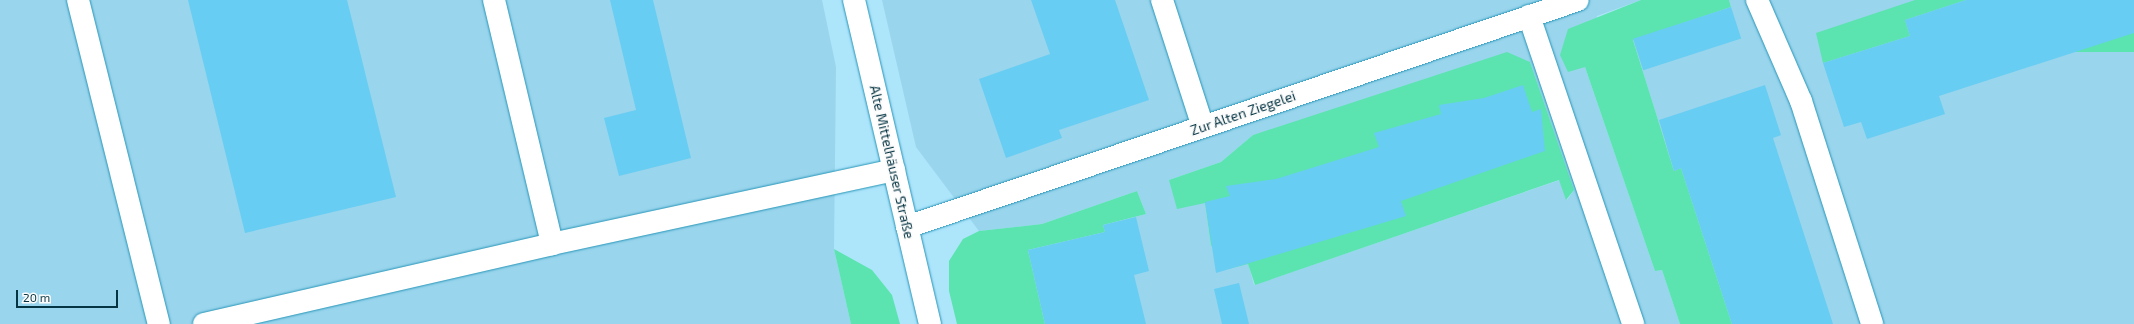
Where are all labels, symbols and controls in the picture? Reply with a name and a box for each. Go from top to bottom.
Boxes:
street label: Alte Mittelhäuser Straße [866,83,918,241]
street label: Zur Alten Ziegelei [1188,87,1298,139]
scale bar [18,282,120,308]
text: 20 m [23,290,50,304]

